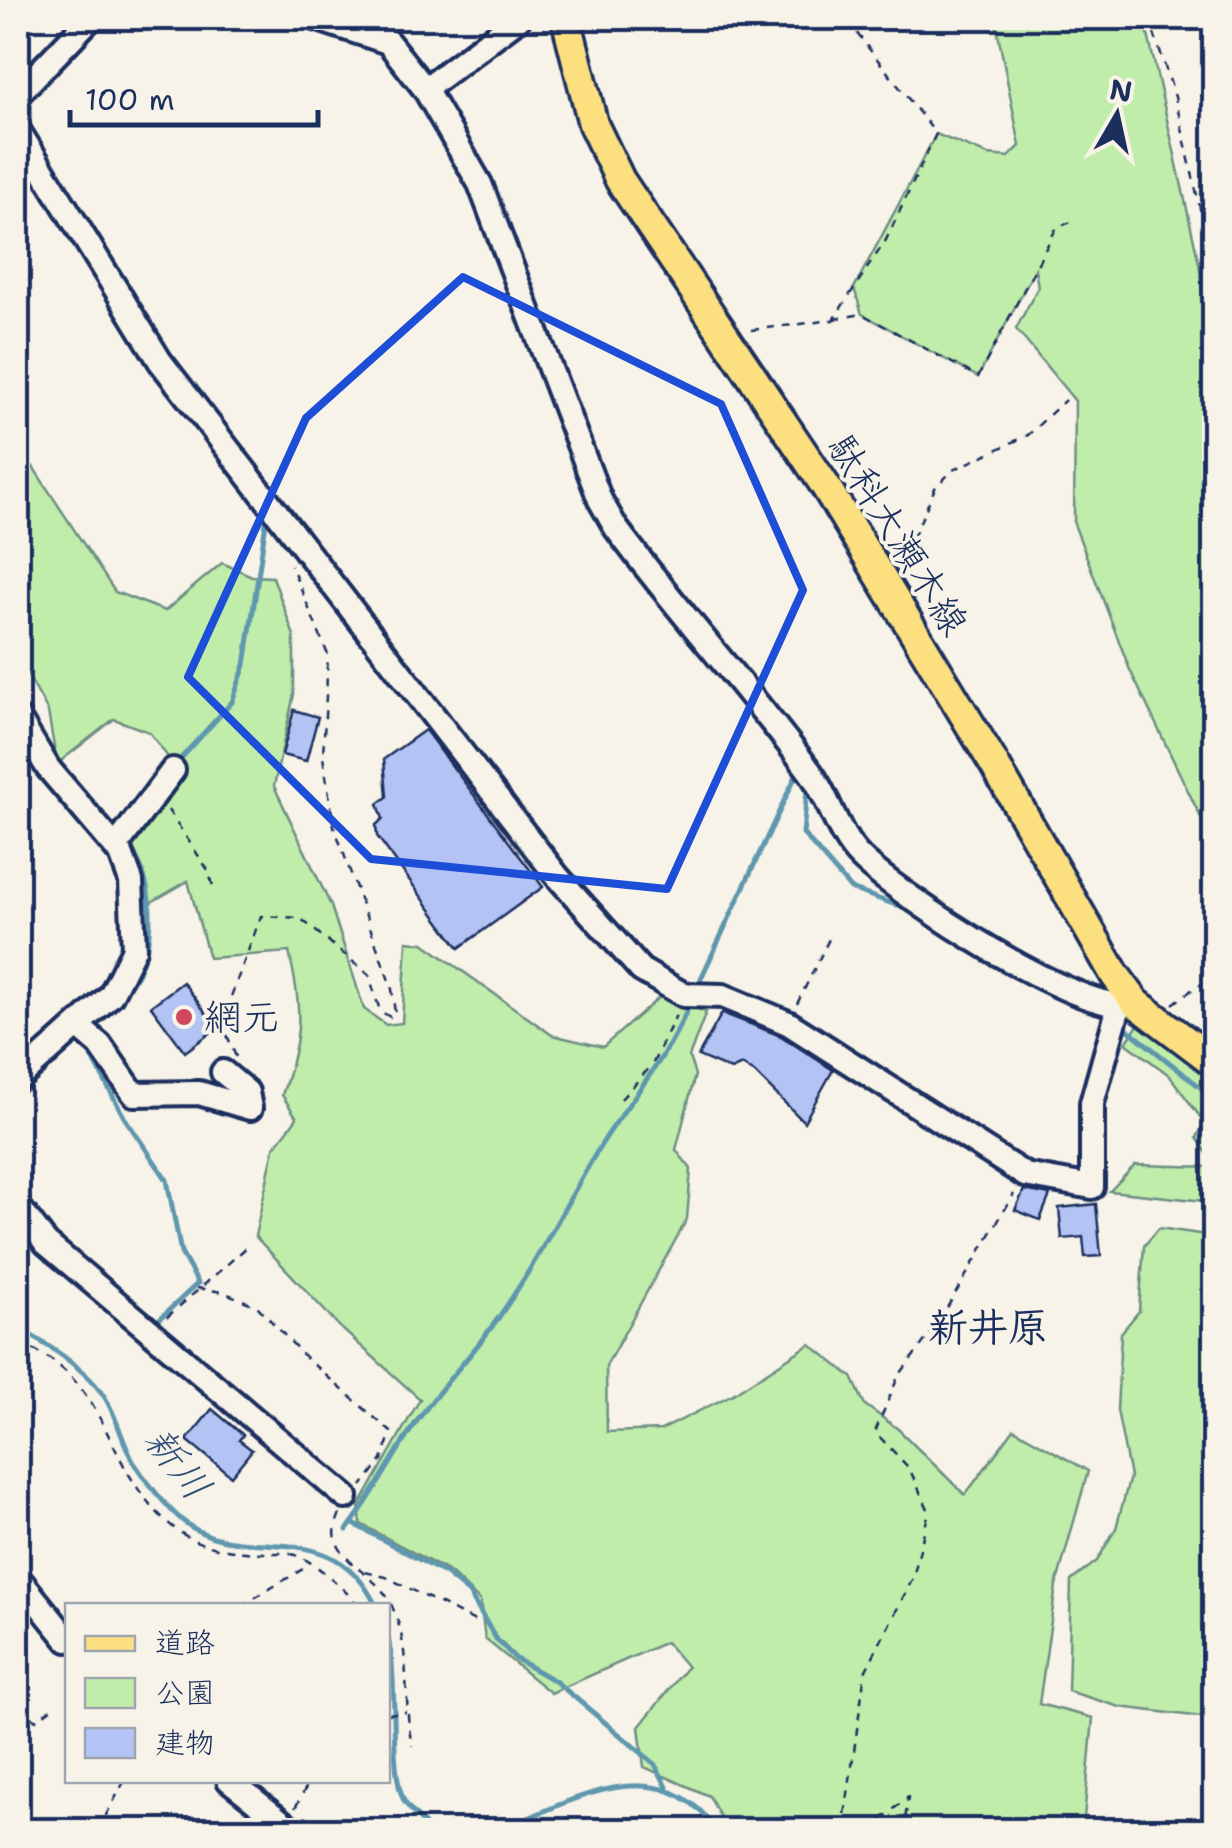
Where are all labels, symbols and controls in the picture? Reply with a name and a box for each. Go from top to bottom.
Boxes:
scale bar [70,65,318,127]
north arrow [1067,65,1167,165]
text: N [1107,70,1135,111]
text: 100 m [85,79,175,120]
street label: 駄科大瀬木線 [816,425,980,645]
place label: 網元 [204,991,280,1042]
marker: 網元 [173,1006,195,1028]
district label: 新井原 [928,1300,1048,1354]
water label: 新川 [132,1415,224,1511]
legend [65,1603,390,1783]
text: 道路 [155,1622,215,1663]
text: 公園 [155,1672,215,1713]
text: 建物 [155,1722,215,1763]

